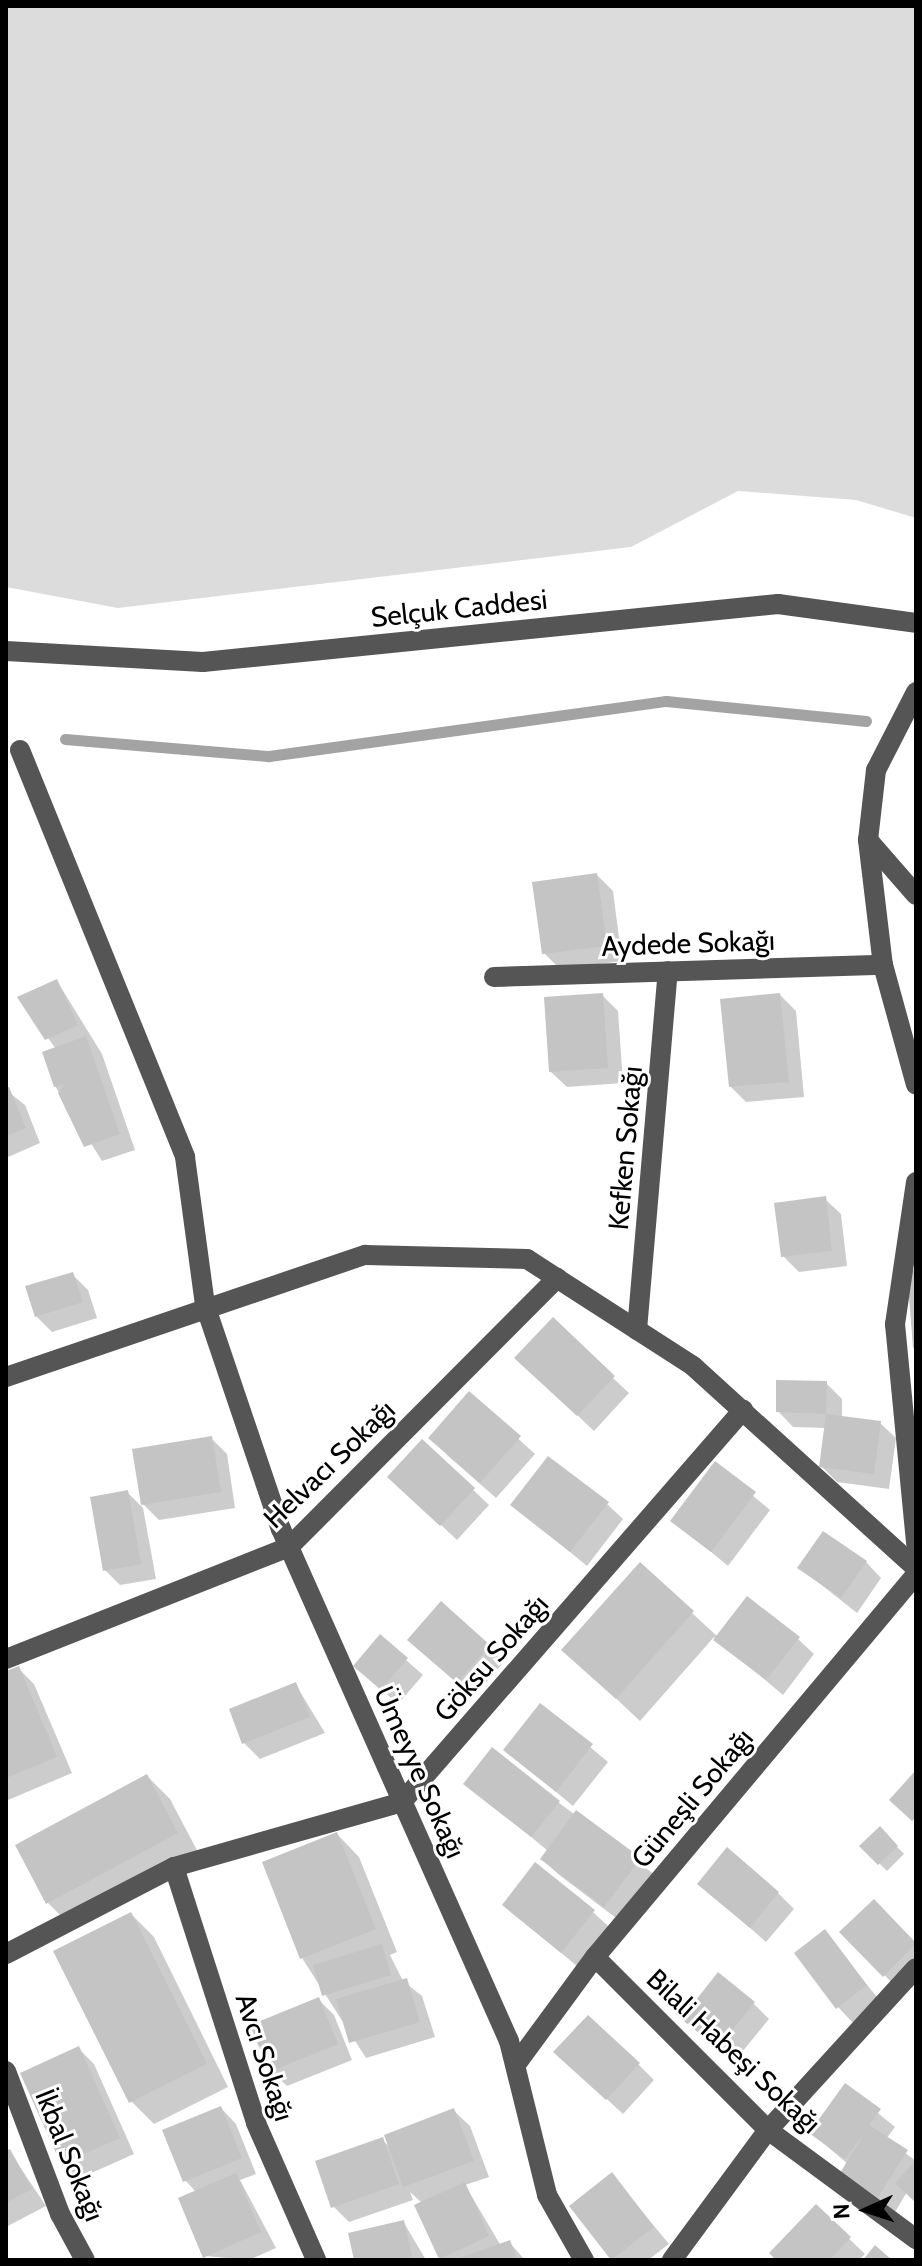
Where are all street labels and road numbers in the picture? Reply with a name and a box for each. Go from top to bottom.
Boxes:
street label: Selçuk Caddesi [369,582,549,634]
street label: Aydede Sokağı [601,923,775,963]
street label: Kefken Sokağı [601,1065,649,1231]
street label: Helvacı Sokağı [256,1393,402,1535]
street label: Göksu Sokağı [427,1588,555,1728]
street label: Ümeyye Sokağı [367,1681,473,1863]
street label: Güneşli Sokağı [624,1722,760,1874]
street label: Bilali Habeşi Sokağı [640,1962,828,2140]
street label: Avcı Sokağı [229,1989,301,2125]
street label: İkbal Sokağı [28,2084,112,2226]

